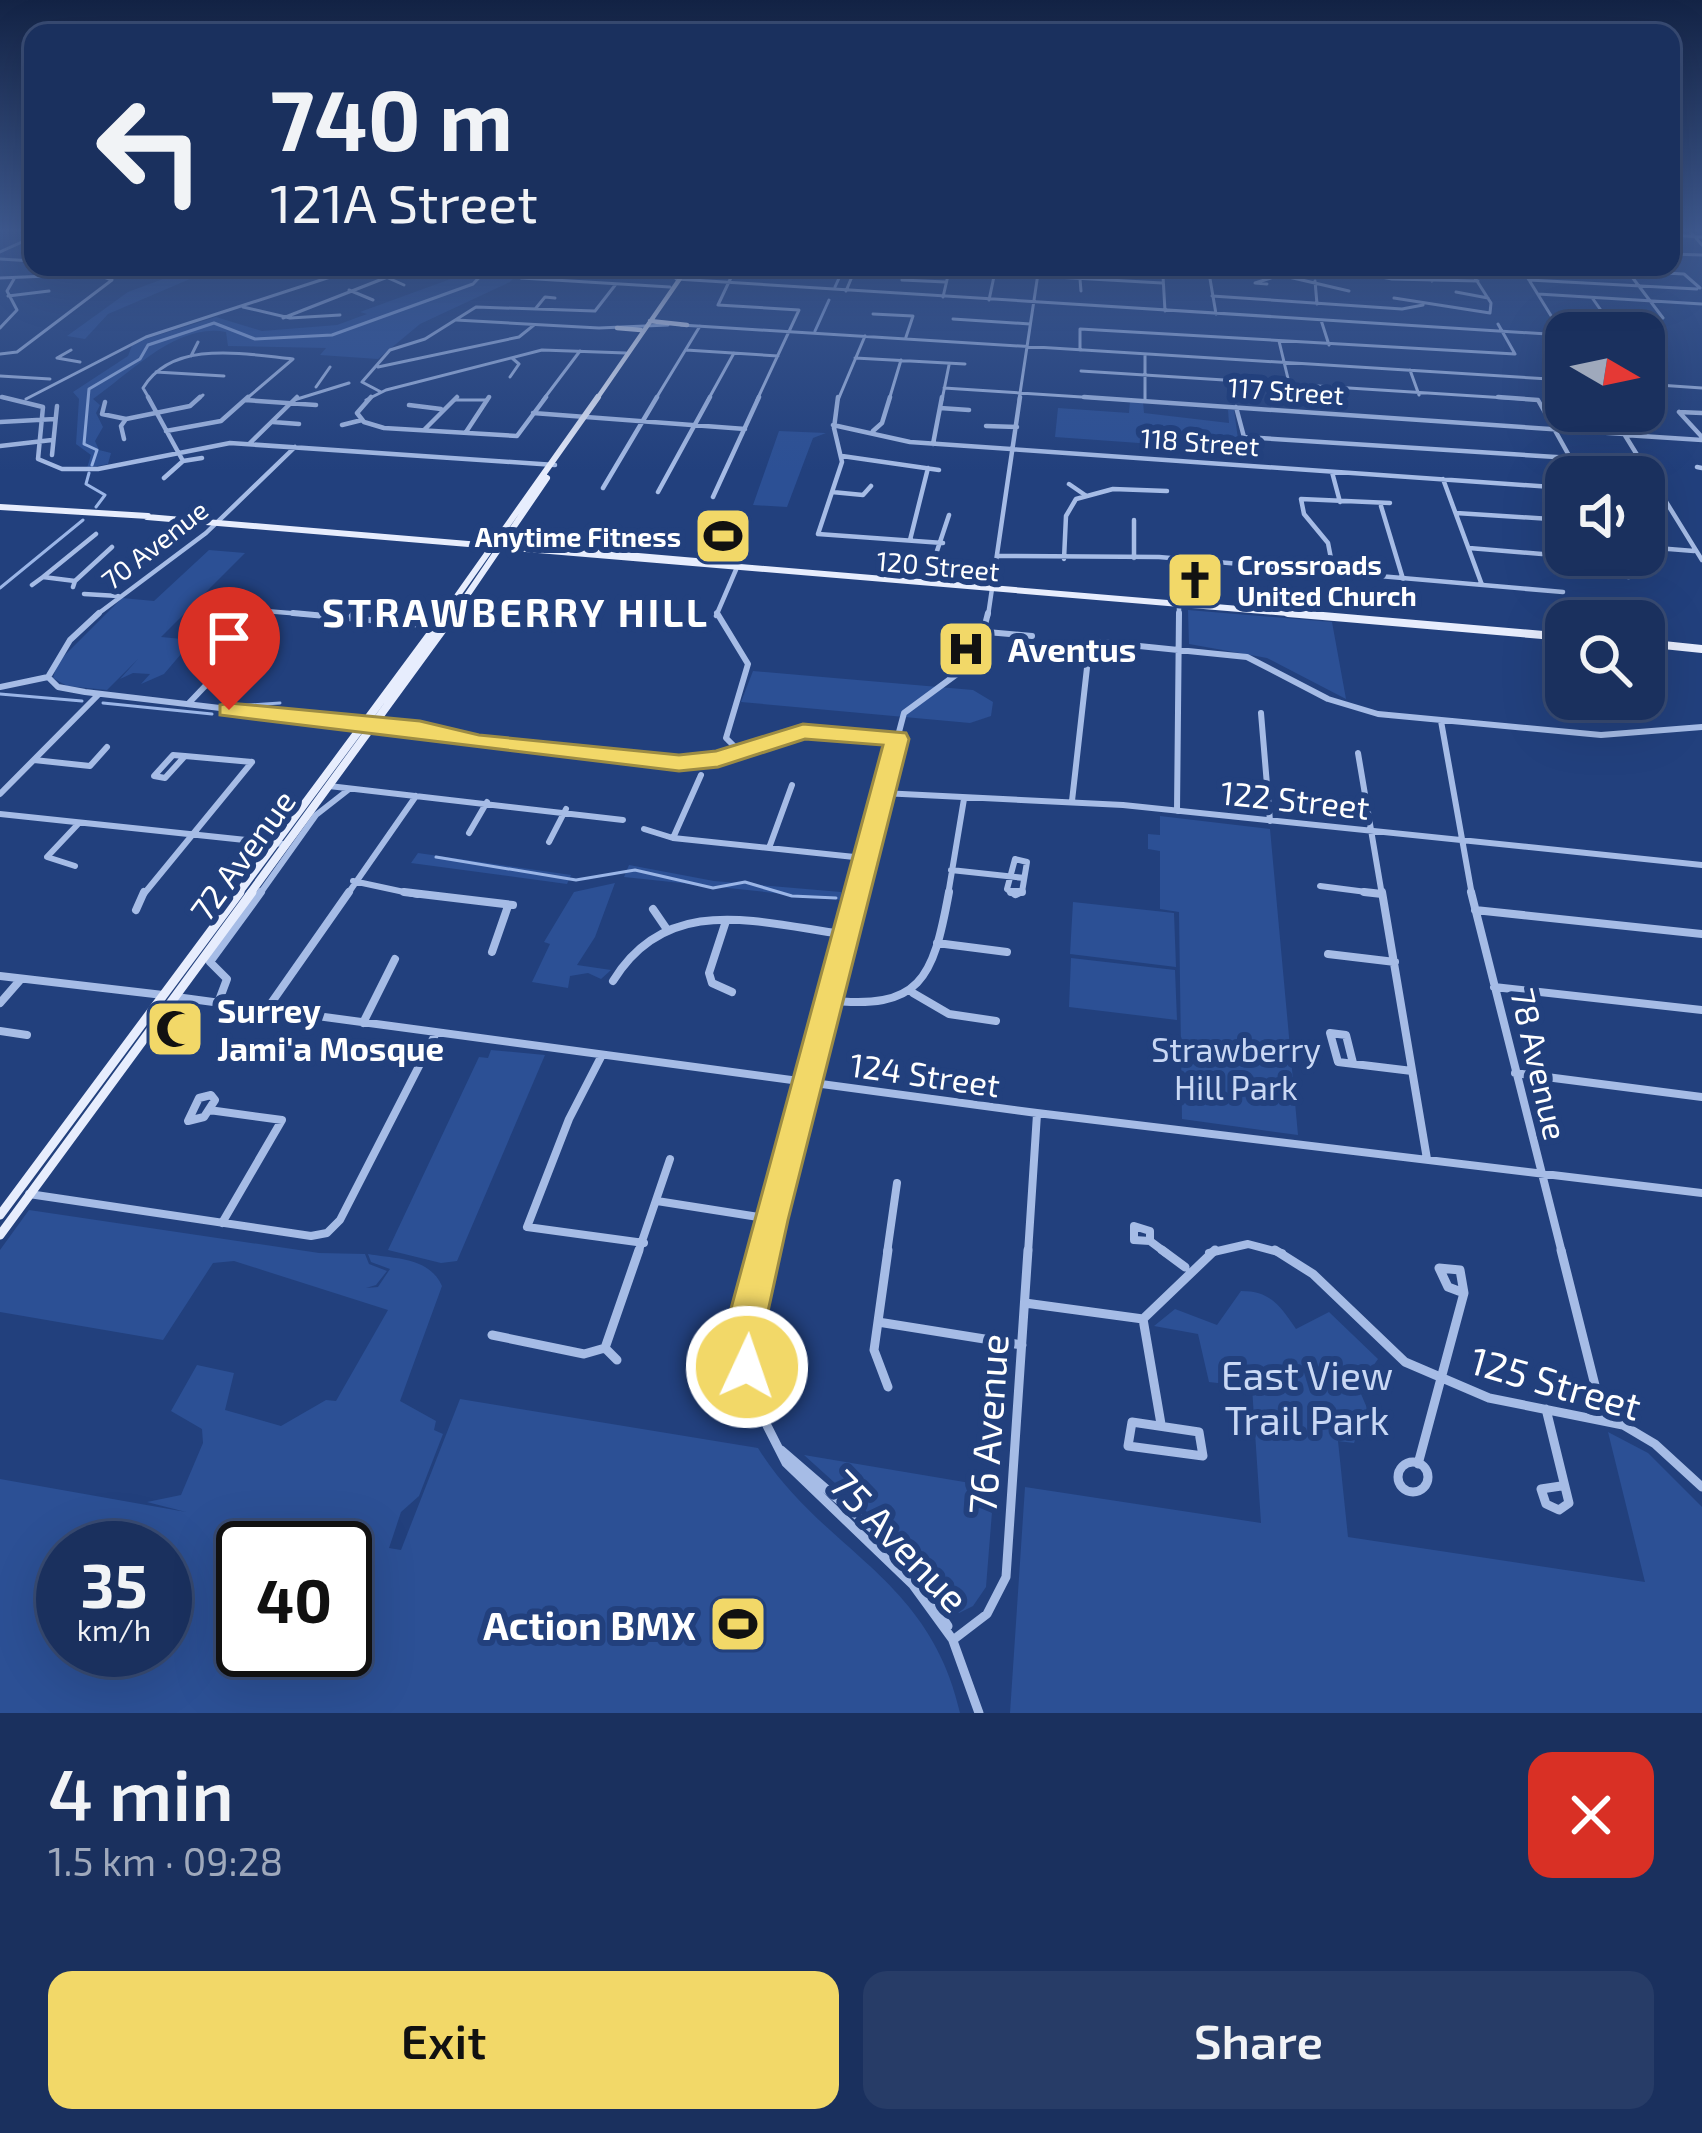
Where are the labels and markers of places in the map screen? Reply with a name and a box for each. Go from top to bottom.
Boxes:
sports icon: Anytime Fitness [692,505,754,567]
place label: Anytime Fitness [475,520,681,553]
place label: Crossroads United Church [1237,548,1417,611]
church icon: Crossroads United Church [1164,549,1226,611]
pin [178,587,280,710]
hospital icon: Aventus [935,618,997,680]
place label: Aventus [1008,629,1136,669]
place label: Surrey Jami'a Mosque [217,990,444,1068]
mosque icon: Surrey Jami'a Mosque [144,998,206,1060]
sports icon: Action BMX [707,1593,769,1655]
place label: Action BMX [483,1601,696,1648]

